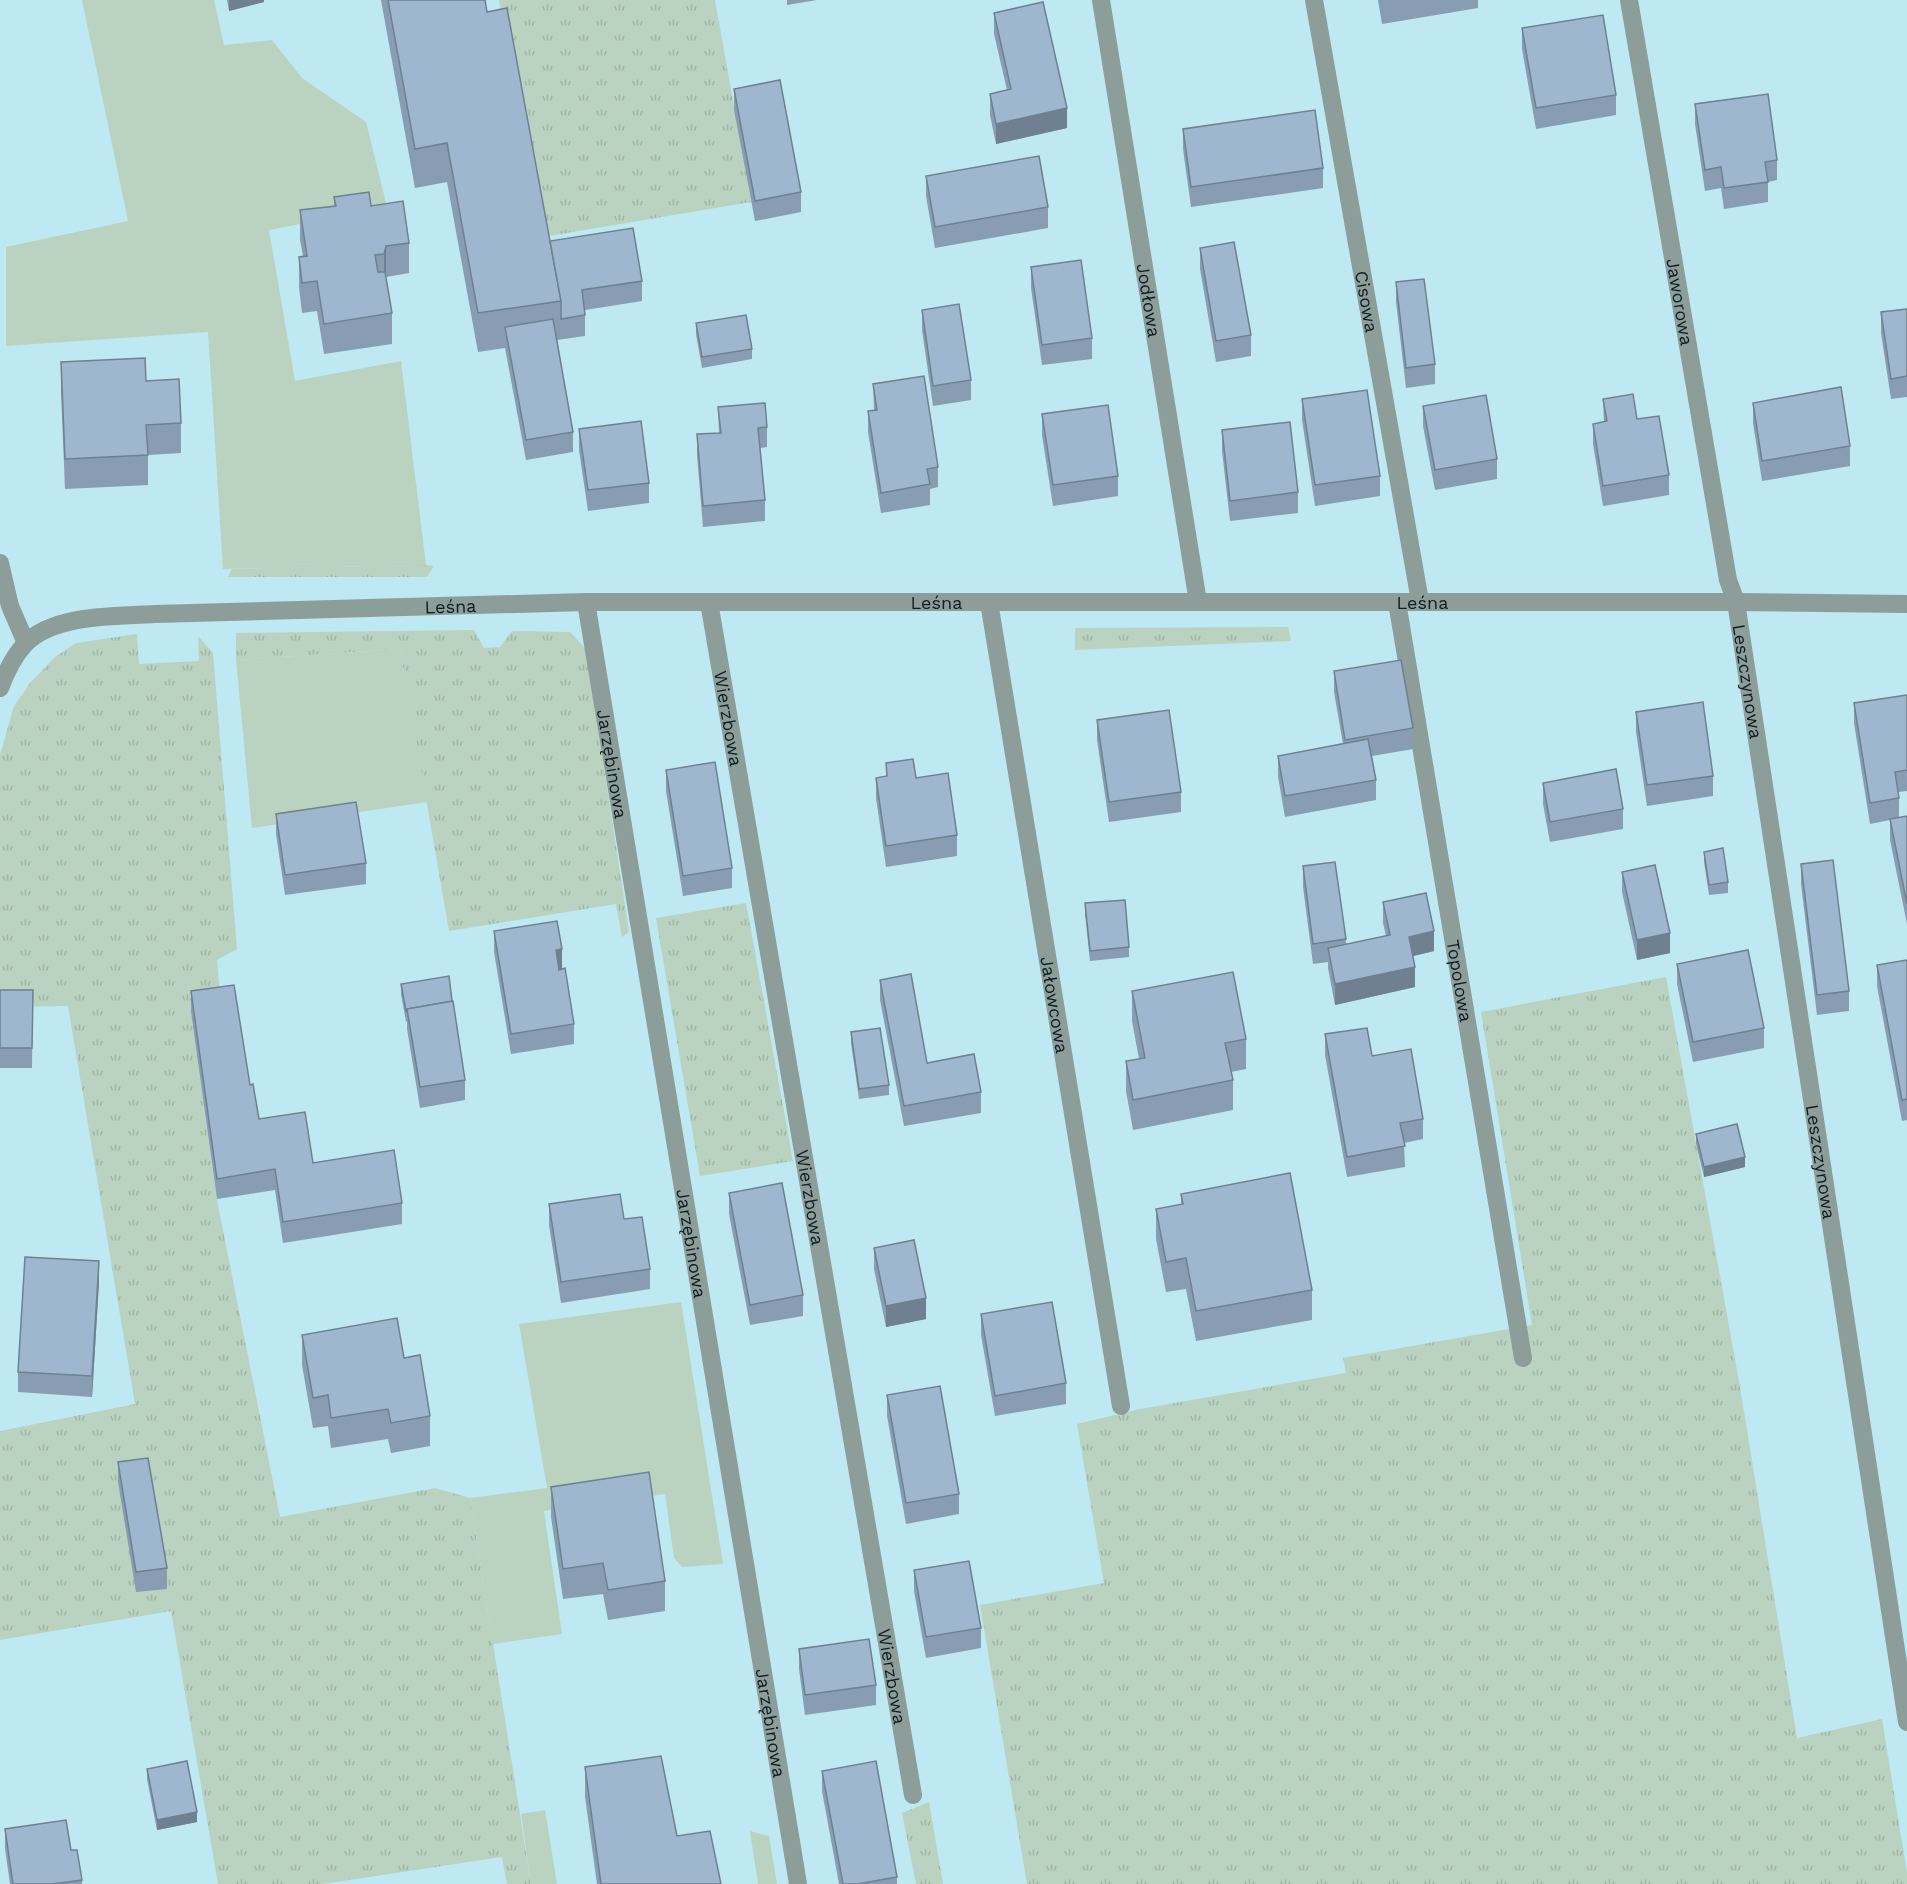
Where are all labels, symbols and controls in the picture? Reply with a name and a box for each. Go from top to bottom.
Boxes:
street label: Jaworowa [1663,256,1698,347]
street label: Jodłowa [1133,262,1166,339]
street label: Cisowa [1351,269,1383,334]
street label: Leśna [911,592,962,613]
street label: Leśna [1397,592,1448,613]
street label: Leśna [424,595,477,617]
street label: Leszczynowa [1729,623,1767,740]
street label: Wierzbowa [710,669,747,768]
street label: Jarzębinowa [593,708,632,820]
street label: Topolowa [1443,938,1477,1023]
street label: Jałowcowa [1037,955,1073,1055]
street label: Leszczynowa [1802,1103,1841,1220]
street label: Wierzbowa [792,1148,829,1247]
street label: Jarzębinowa [673,1187,711,1299]
street label: Wierzbowa [874,1627,911,1726]
street label: Jarzębinowa [752,1667,791,1779]

